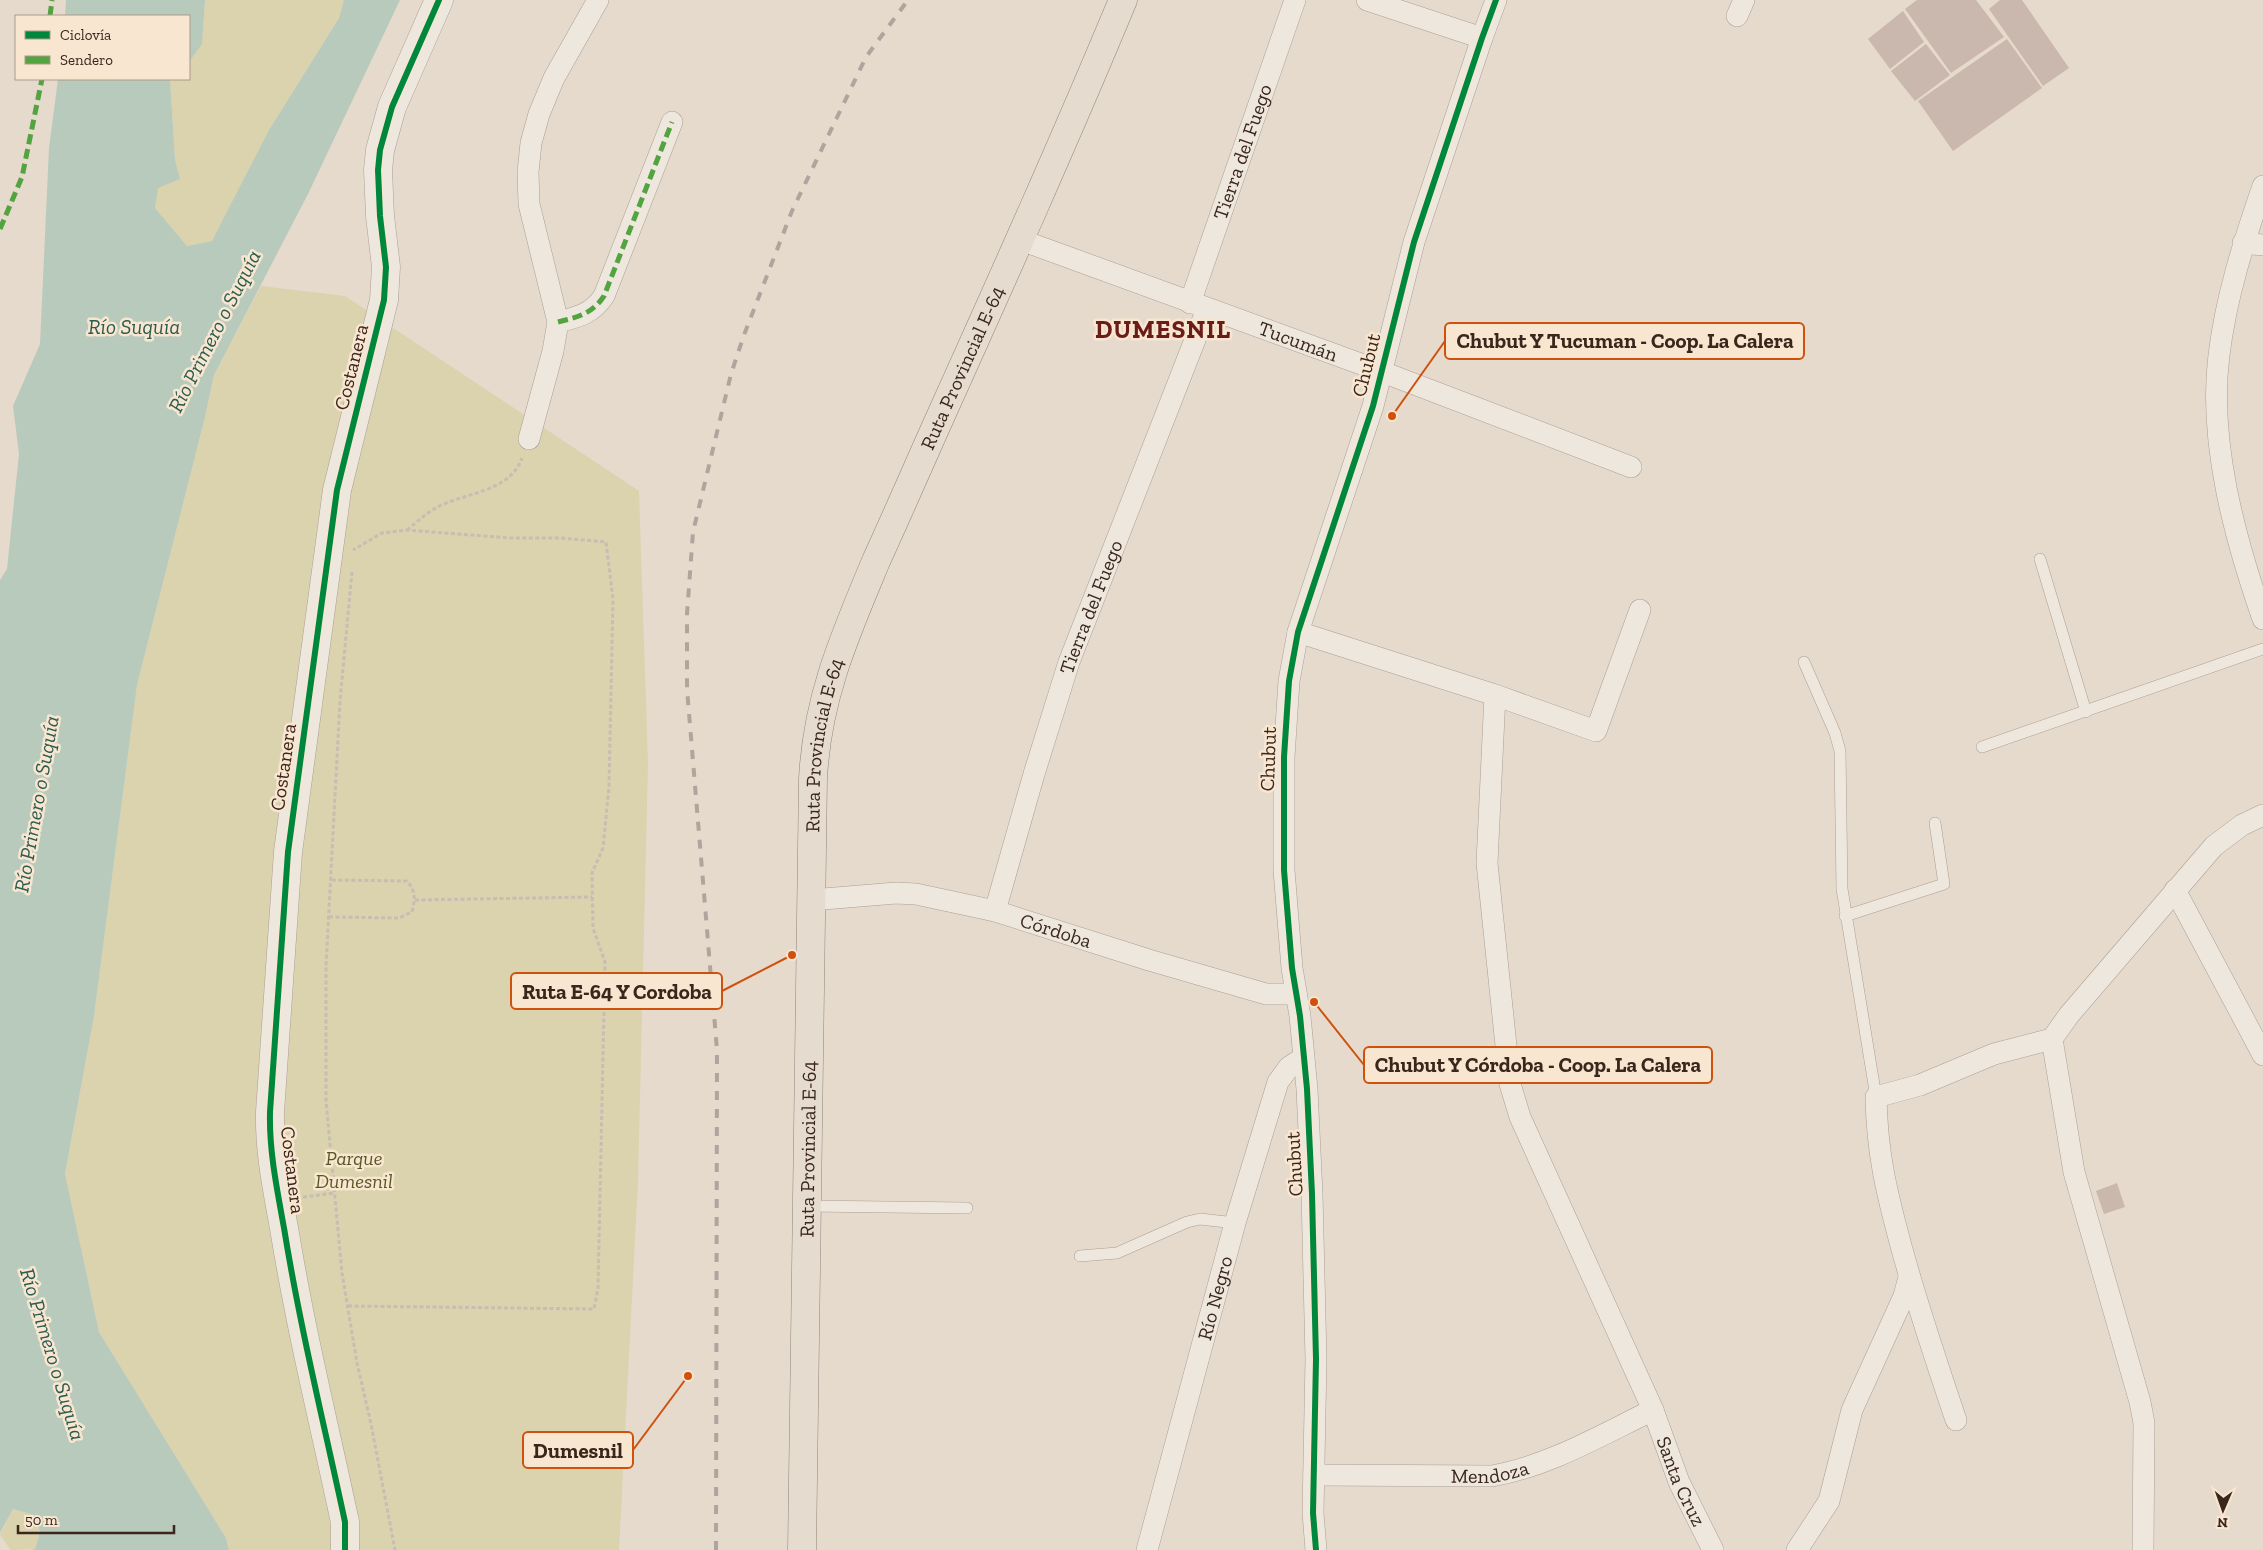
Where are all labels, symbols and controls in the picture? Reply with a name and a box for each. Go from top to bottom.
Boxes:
legend [15,15,190,80]
text: Ciclovía [60,26,111,44]
text: Sendero [60,51,113,69]
street label: Tierra del Fuego [1208,81,1277,223]
water label: Río Primero o Suquía [162,246,266,416]
street label: Ruta Provincial E-64 [915,282,1010,453]
water label: Río Suquía [88,314,180,339]
district label: DUMESNIL [1095,314,1231,344]
street label: Tucumán [1255,316,1342,367]
street label: Costanera [329,321,373,413]
callout: Chubut Y Tucuman - Coop. La Calera [1445,323,1804,359]
text: Chubut Y Tucuman - Coop. La Calera [1456,328,1794,353]
street label: Chubut [1347,330,1386,399]
street label: Tierra del Fuego [1054,536,1128,677]
street label: Ruta Provincial E-64 [800,655,849,833]
water label: Río Primero o Suquía [8,714,64,894]
street label: Costanera [265,721,301,812]
street label: Chubut [1255,726,1281,792]
street label: Córdoba [1017,908,1095,953]
callout: Ruta E-64 Y Cordoba [511,973,722,1009]
text: Ruta E-64 Y Cordoba [522,979,712,1004]
callout: Chubut Y Córdoba - Coop. La Calera [1364,1047,1712,1083]
text: Chubut Y Córdoba - Coop. La Calera [1375,1052,1702,1077]
street label: Ruta Provincial E-64 [794,1060,821,1238]
street label: Costanera [276,1125,310,1215]
street label: Chubut [1280,1131,1308,1197]
park label: Parque Dumesnil [315,1146,393,1193]
street label: Río Negro [1192,1253,1238,1343]
water label: Río Primero o Suquía [15,1265,91,1443]
callout: Dumesnil [523,1432,633,1468]
street label: Santa Cruz [1652,1433,1711,1530]
text: Dumesnil [533,1438,623,1463]
street label: Mendoza [1451,1455,1532,1488]
north arrow [2198,1485,2248,1535]
scale bar [18,1502,174,1534]
text: 50 m [25,1511,58,1529]
text: N [2217,1514,2228,1531]

